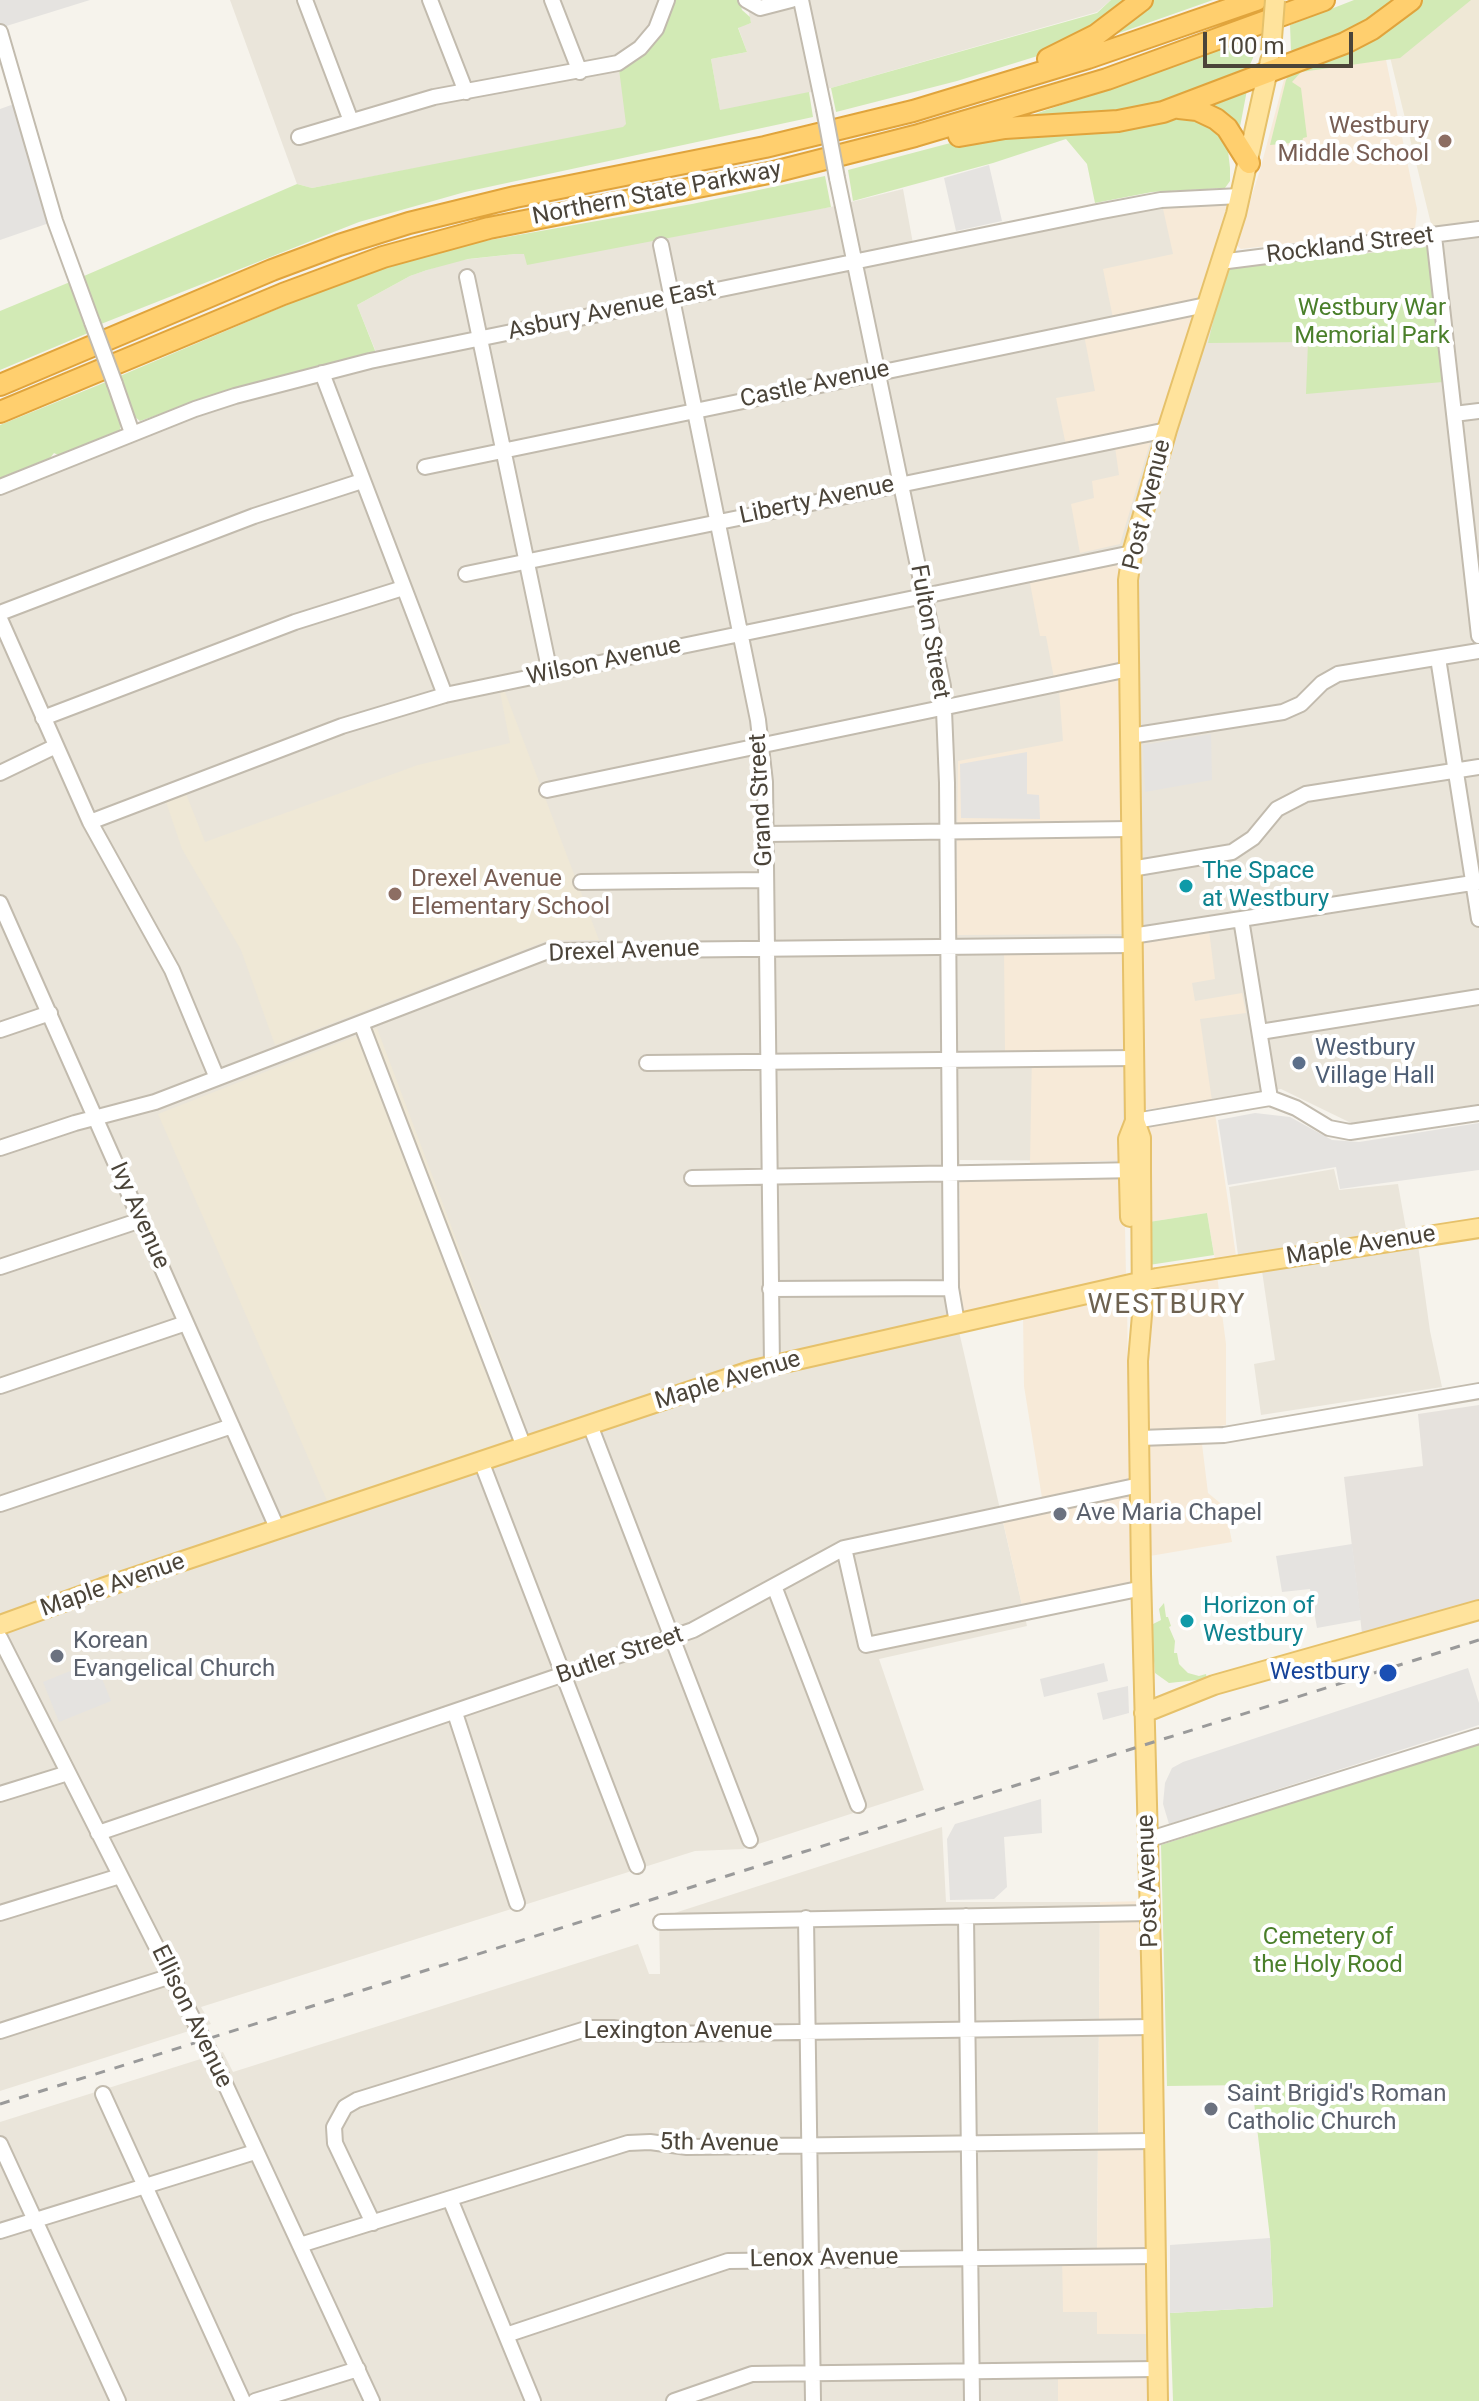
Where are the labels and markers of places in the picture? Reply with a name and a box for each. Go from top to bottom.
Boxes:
place label: Westbury Middle School [1277,113,1429,169]
marker: Westbury Middle School [1436,132,1454,150]
place label: The Space at Westbury [1202,858,1329,914]
place label: Drexel Avenue Elementary School [411,866,610,922]
marker: The Space at Westbury [1177,877,1195,895]
marker: Drexel Avenue Elementary School [386,885,404,903]
place label: Westbury Village Hall [1315,1035,1435,1091]
marker: Westbury Village Hall [1290,1054,1308,1072]
place label: Ave Maria Chapel [1076,1500,1262,1528]
marker: Ave Maria Chapel [1051,1505,1069,1523]
place label: Horizon of Westbury [1203,1593,1314,1649]
marker: Horizon of Westbury [1178,1612,1196,1630]
place label: Korean Evangelical Church [73,1628,275,1684]
marker: Korean Evangelical Church [48,1647,66,1665]
place label: Westbury [1270,1659,1370,1687]
marker: Westbury [1377,1662,1399,1684]
place label: Saint Brigid's Roman Catholic Church [1227,2081,1446,2137]
marker: Saint Brigid's Roman Catholic Church [1202,2100,1220,2118]

